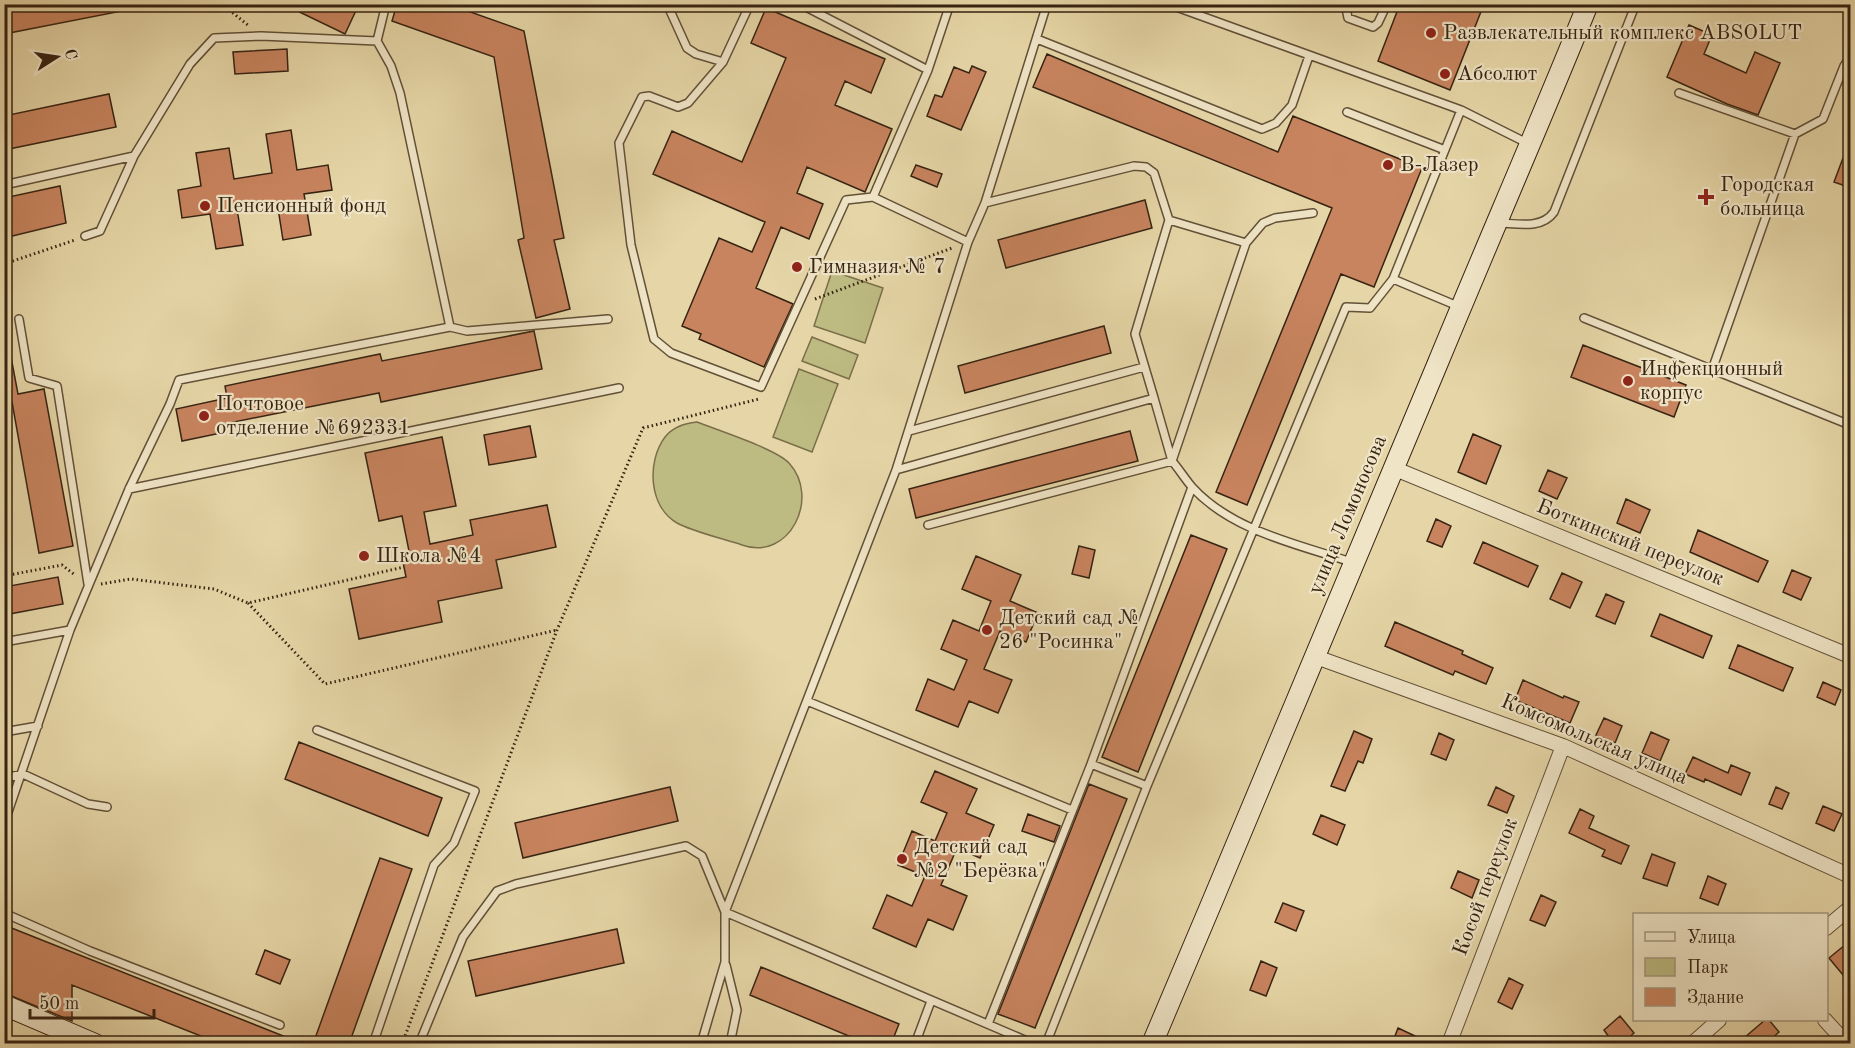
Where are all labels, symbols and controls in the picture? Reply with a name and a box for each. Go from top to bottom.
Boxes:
place label: Развлекательный комплекс ABSOLUT [1443,23,1802,44]
marker: Развлекательный комплекс ABSOLUT [1424,26,1438,40]
north arrow [27,27,87,87]
text: С [61,47,79,61]
place label: Абсолют [1457,64,1538,85]
marker: Абсолют [1438,67,1452,81]
place label: В-Лазер [1400,155,1479,176]
marker: В-Лазер [1381,158,1395,172]
place label: Городская больница [1720,175,1815,220]
marker: Городская больница [1697,188,1715,206]
place label: Пенсионный фонд [217,196,387,217]
marker: Пенсионный фонд [198,199,212,213]
place label: Гимназия № 7 [809,257,946,278]
marker: Гимназия № 7 [790,260,804,274]
place label: Инфекционный корпус [1640,359,1783,404]
marker: Инфекционный корпус [1621,374,1635,388]
place label: Почтовое отделение №692331 [216,394,410,439]
marker: Почтовое отделение №692331 [197,409,211,423]
street label: улица Ломоносова [1305,432,1391,598]
street label: Боткинский переулок [1533,496,1727,590]
place label: Школа №4 [376,546,482,567]
marker: Школа №4 [357,549,371,563]
place label: Детский сад № 26 "Росинка" [999,608,1140,653]
marker: Детский сад № 26 "Росинка" [980,623,994,637]
street label: Комсомольская улица [1497,691,1691,789]
street label: Косой переулок [1450,815,1522,959]
place label: Детский сад №2 "Берёзка" [914,837,1046,882]
marker: Детский сад №2 "Берёзка" [895,852,909,866]
legend [1633,913,1828,1021]
text: Улица [1687,929,1736,947]
text: Парк [1687,959,1728,977]
scale bar [30,982,154,1020]
text: Здание [1687,989,1744,1007]
text: 50 m [39,995,79,1013]

